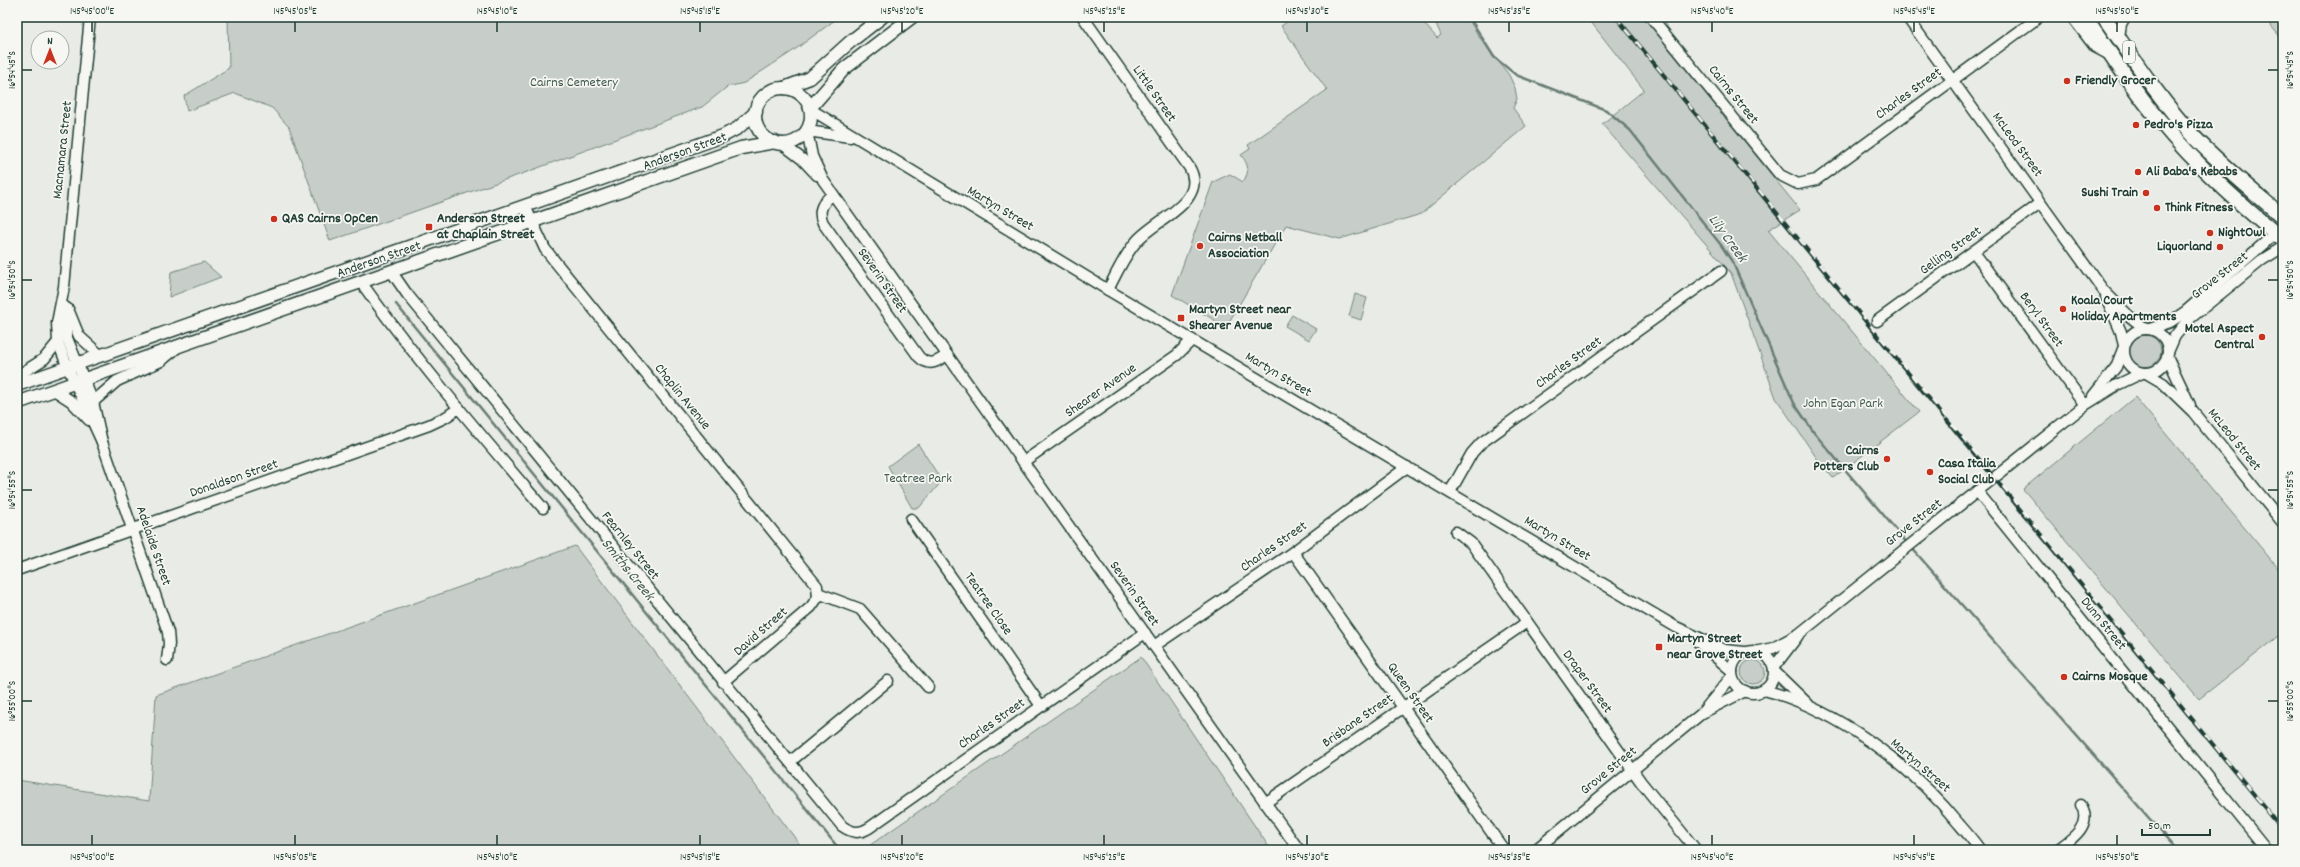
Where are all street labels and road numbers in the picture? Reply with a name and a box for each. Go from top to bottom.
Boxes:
road number: 1 [2123,41,2135,63]
street label: Cairns Street [1703,61,1763,129]
street label: Little Street [1127,62,1181,126]
street label: Charles Street [1872,63,1946,125]
street label: Macnamara Street [48,100,78,200]
street label: McLeod Street [1987,108,2047,182]
street label: Anderson Street [640,128,730,176]
street label: Martyn Street [963,181,1037,237]
street label: Gelling Street [1916,222,1986,280]
street label: Anderson Street [334,236,424,284]
street label: Severin Street [852,244,912,318]
street label: Grove Street [2187,247,2253,305]
street label: Beryl Street [2014,288,2068,352]
street label: Charles Street [1532,332,1606,394]
street label: Martyn Street [1241,347,1315,403]
street label: Shearer Avenue [1061,359,1141,423]
street label: Chaplin Avenue [649,360,715,434]
street label: McLeod Street [2202,404,2266,476]
street label: Donaldson Street [187,455,281,503]
street label: Grove Street [1881,494,1947,552]
street label: Adelaide Street [130,504,176,588]
street label: Fearnley Street [596,507,664,585]
street label: Martyn Street [1520,511,1594,567]
street label: Charles Street [1236,517,1312,577]
street label: Severin Street [1104,557,1164,631]
street label: Teatree Close [959,568,1017,640]
street label: Dunn Street [2075,593,2131,655]
street label: David Street [730,603,792,661]
street label: Draper Street [1557,646,1617,718]
street label: Queen Street [1382,659,1438,727]
street label: Brisbane Street [1318,689,1398,753]
street label: Charles Street [954,694,1030,754]
street label: Martyn Street [1885,734,1955,798]
street label: Grove Street [1576,742,1642,800]

